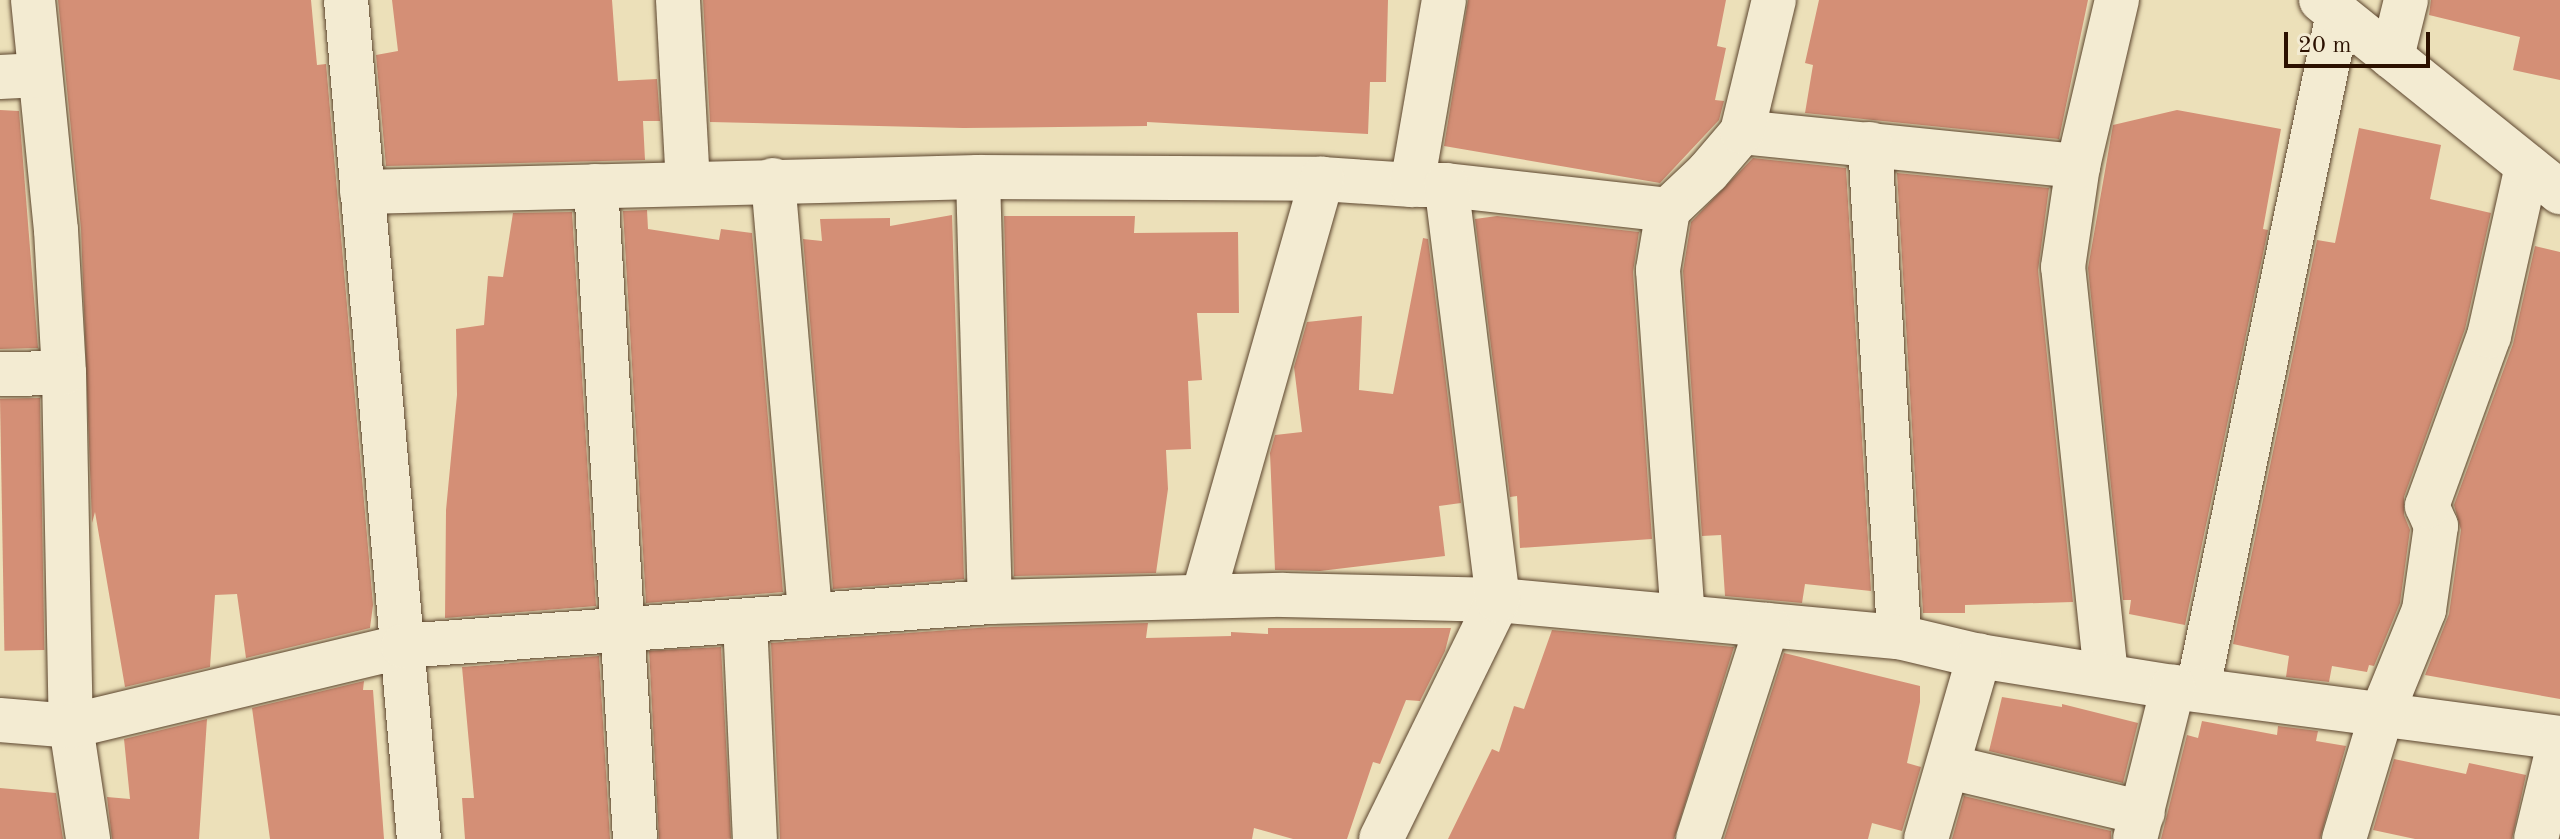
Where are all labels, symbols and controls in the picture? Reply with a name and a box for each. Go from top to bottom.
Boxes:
scale bar [2288,16,2434,66]
text: 20 m [2298,34,2352,58]

